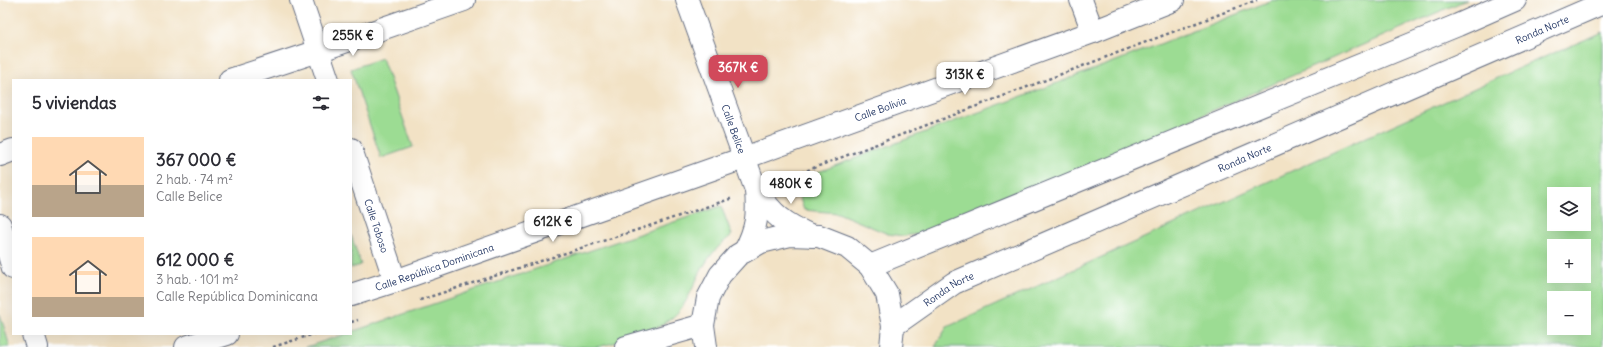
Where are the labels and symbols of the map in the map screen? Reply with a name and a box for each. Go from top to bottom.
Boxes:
street label: Ronda Norte [1513,12,1571,47]
pin: 255K € [320,23,386,57]
pin: 367K € [705,55,771,89]
pin: 313K € [932,62,998,96]
street label: Calle Bolivia [853,93,908,124]
street label: Calle Belice [719,102,749,155]
street label: Ronda Norte [1216,140,1273,175]
pin: 480K € [758,171,824,205]
street label: Calle Toboso [362,197,392,255]
pin: 612K € [520,209,586,243]
street label: Calle República Dominicana [373,240,496,293]
street label: Ronda Norte [921,269,976,309]

